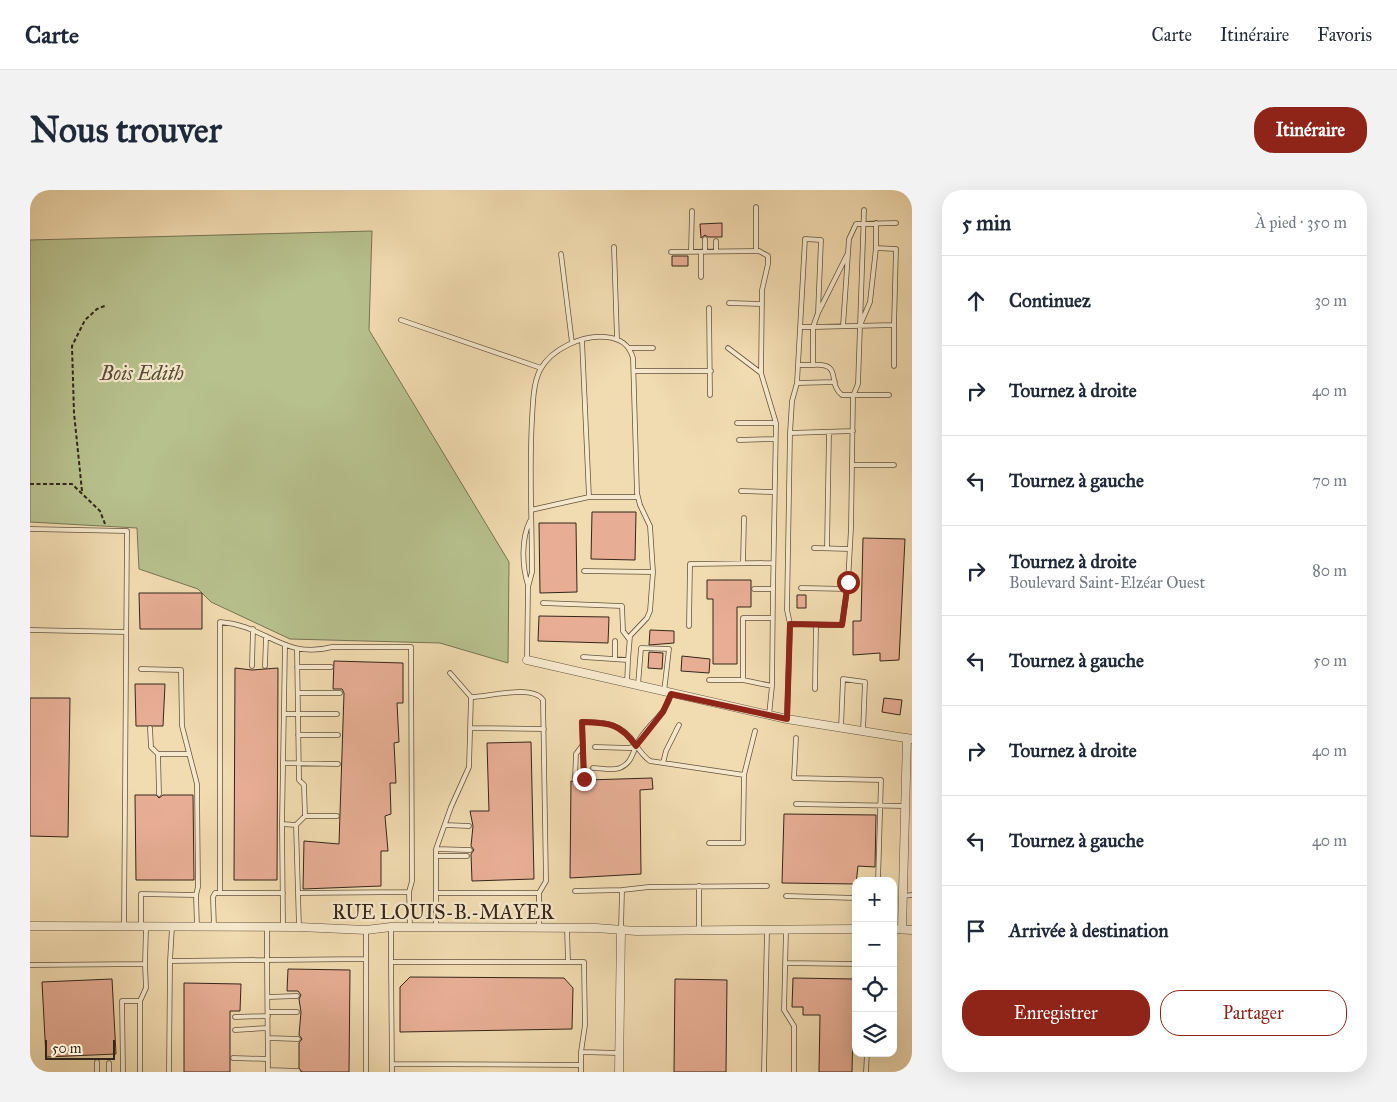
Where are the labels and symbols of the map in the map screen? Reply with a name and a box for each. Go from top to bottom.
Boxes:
park label: Bois Edith [99,361,184,385]
route start [837,571,860,594]
route end [573,768,596,791]
street label: RUE LOUIS-B.-MAYER [332,900,555,924]
scale bar [45,1037,115,1060]

